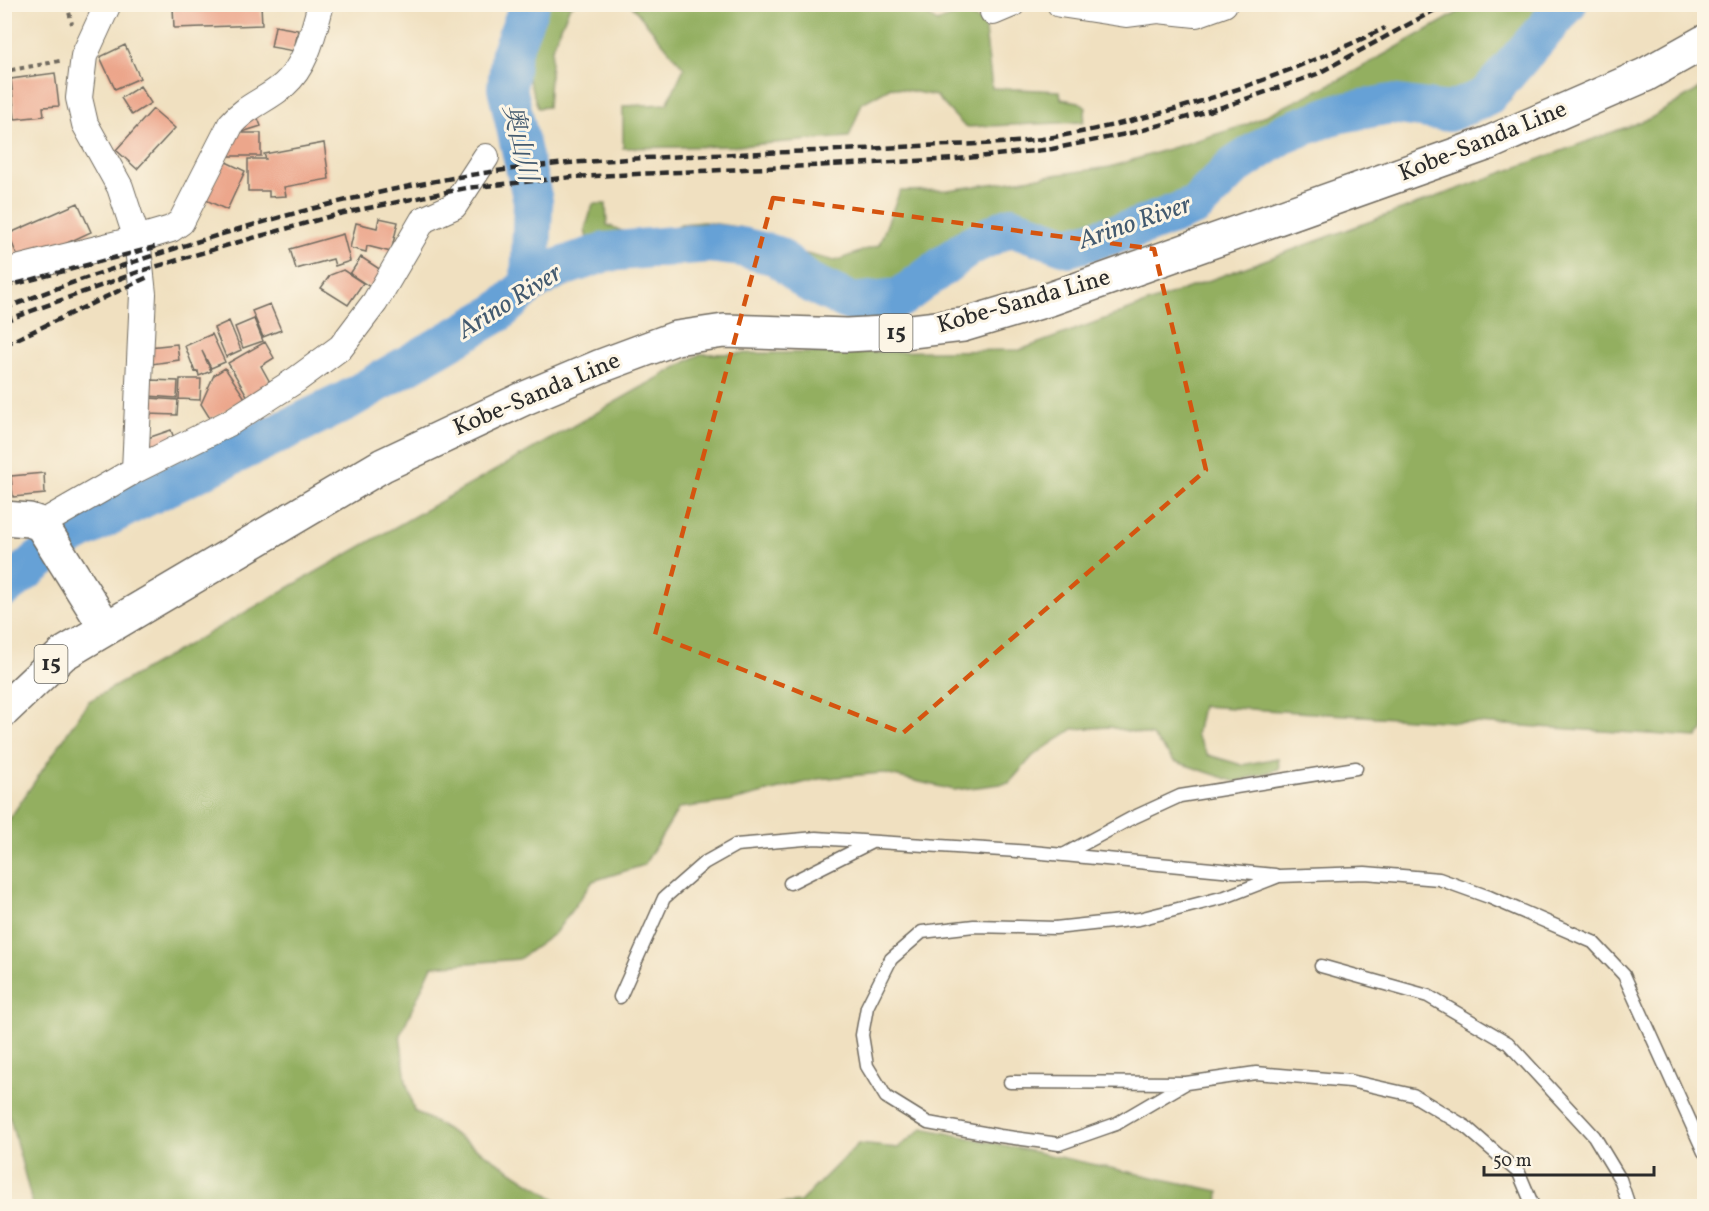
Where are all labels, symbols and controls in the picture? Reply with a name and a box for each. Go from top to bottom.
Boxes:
street label: Kobe-Sanda Line [1394,93,1572,191]
water label: 奥山川 [493,101,546,188]
water label: Arino River [1073,187,1196,259]
water label: Arino River [450,256,569,349]
street label: Kobe-Sanda Line [933,261,1115,343]
road number: 15 [880,314,912,352]
street label: Kobe-Sanda Line [448,344,626,446]
road number: 15 [34,645,68,683]
scale bar [1484,1139,1654,1177]
text: 50 m [1493,1149,1532,1174]

